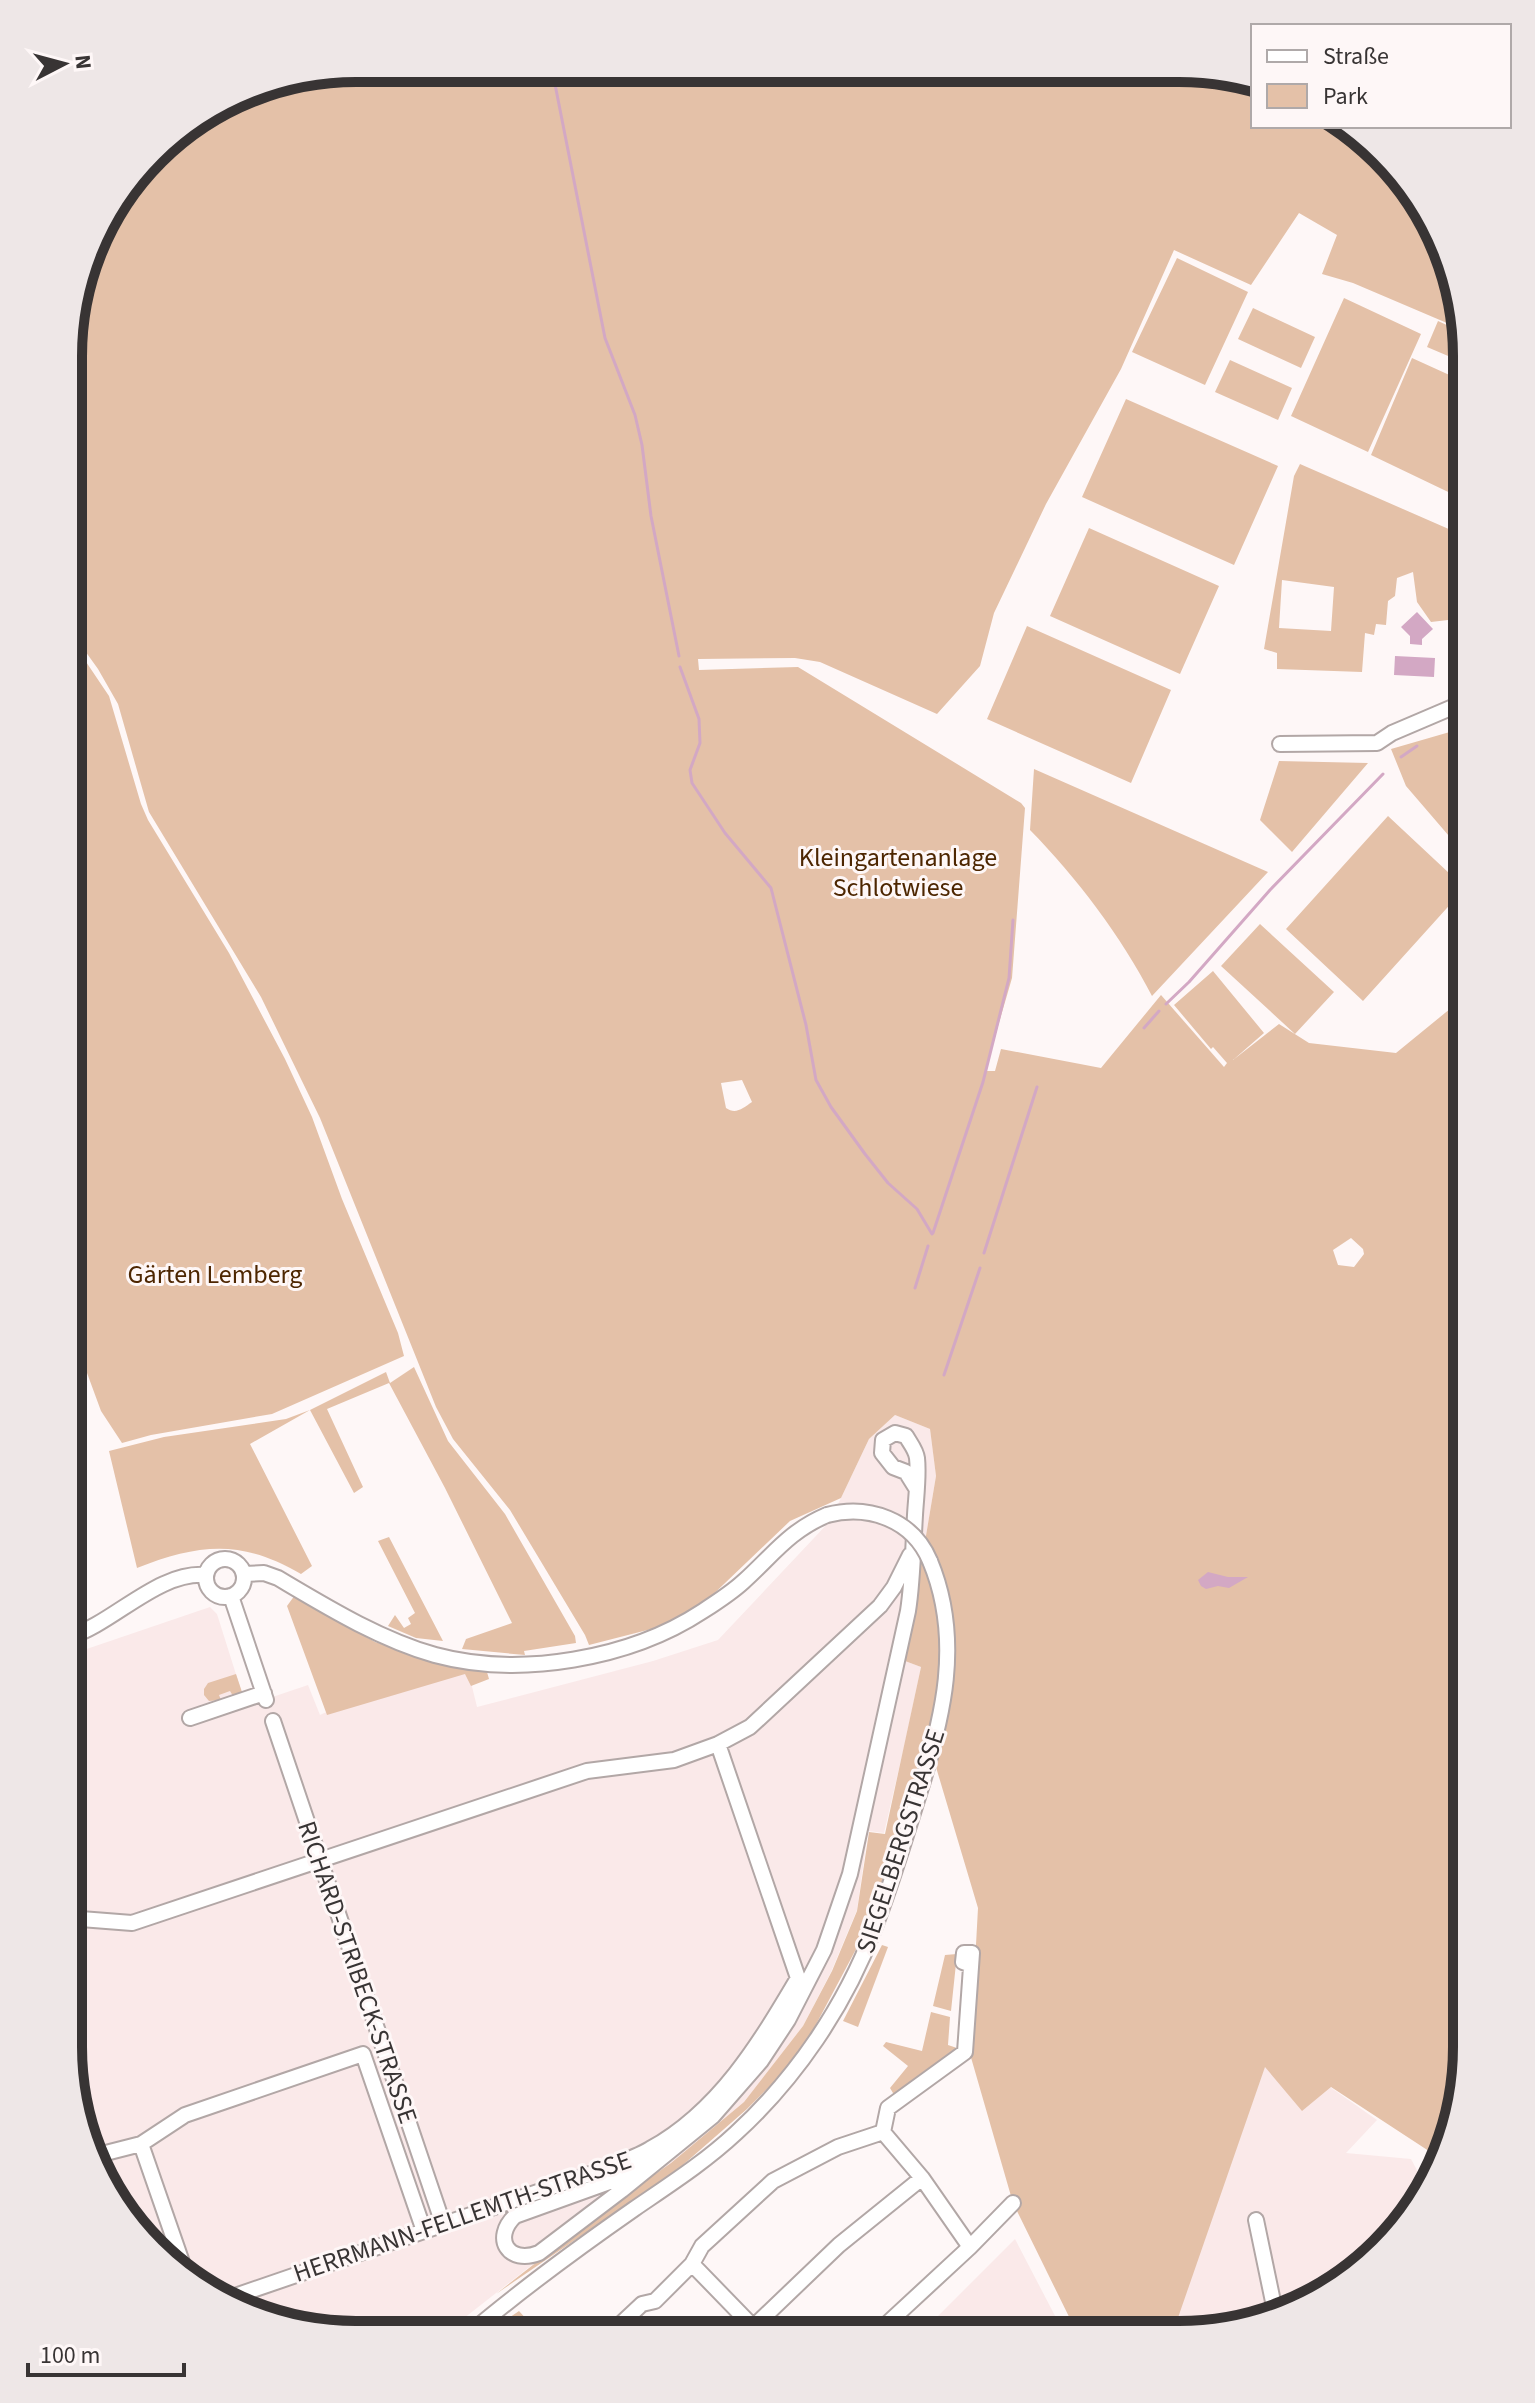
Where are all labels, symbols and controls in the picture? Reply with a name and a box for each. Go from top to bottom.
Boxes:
north arrow [24,24,104,104]
legend [1251,24,1511,128]
text: Straße [1323,39,1389,74]
text: N [66,53,100,71]
text: Park [1323,79,1368,114]
park label: Kleingartenanlage Schlotwiese [799,839,997,906]
park label: Gärten Lemberg [128,1256,302,1293]
street label: SIEGELBERGSTRASSE [847,1724,954,1958]
street label: RICHARD-STRIBECK-STRASSE [288,1816,427,2128]
street label: HERRMANN-FELLEMTH-STRASSE [288,2141,636,2292]
scale bar [28,2327,184,2377]
text: 100 m [40,2338,100,2373]

